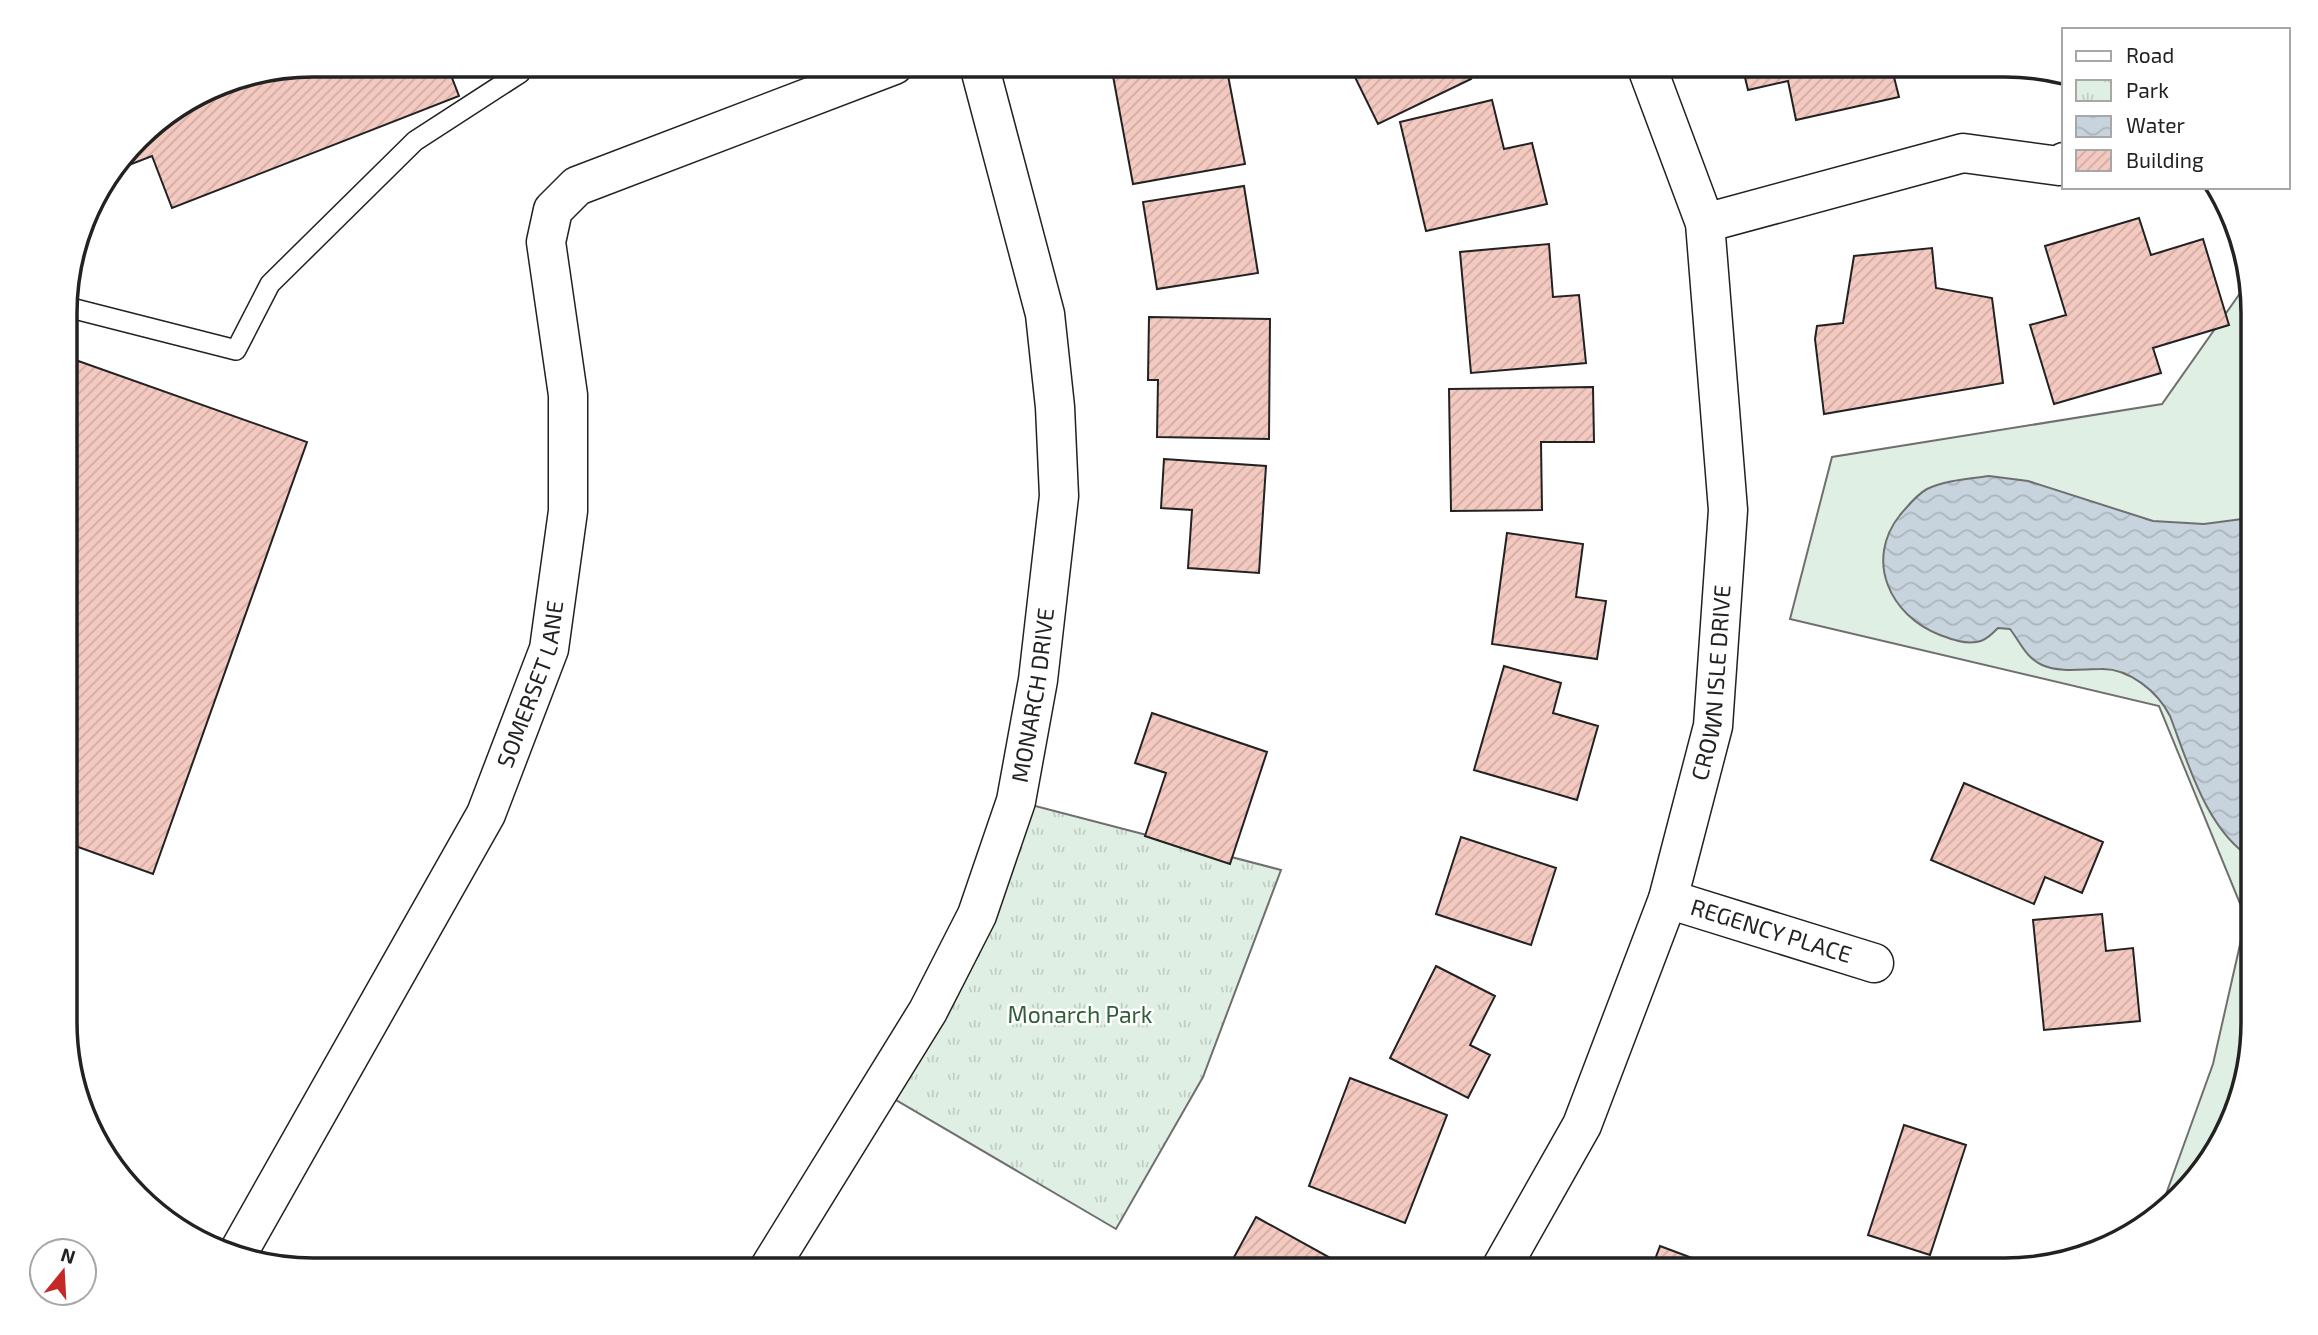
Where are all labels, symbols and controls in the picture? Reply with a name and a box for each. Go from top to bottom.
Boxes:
legend [2062,28,2290,189]
text: Road [2126,42,2174,67]
text: Park [2126,77,2169,102]
text: Water [2126,112,2185,137]
text: Building [2126,147,2204,172]
street label: CROWN ISLE DRIVE [1684,584,1736,783]
street label: SOMERSET LANE [490,599,569,771]
street label: MONARCH DRIVE [1005,606,1059,785]
street label: REGENCY PLACE [1688,892,1855,968]
park label: Monarch Park [1008,1000,1153,1028]
north arrow [28,1237,98,1307]
text: N [58,1242,78,1268]

